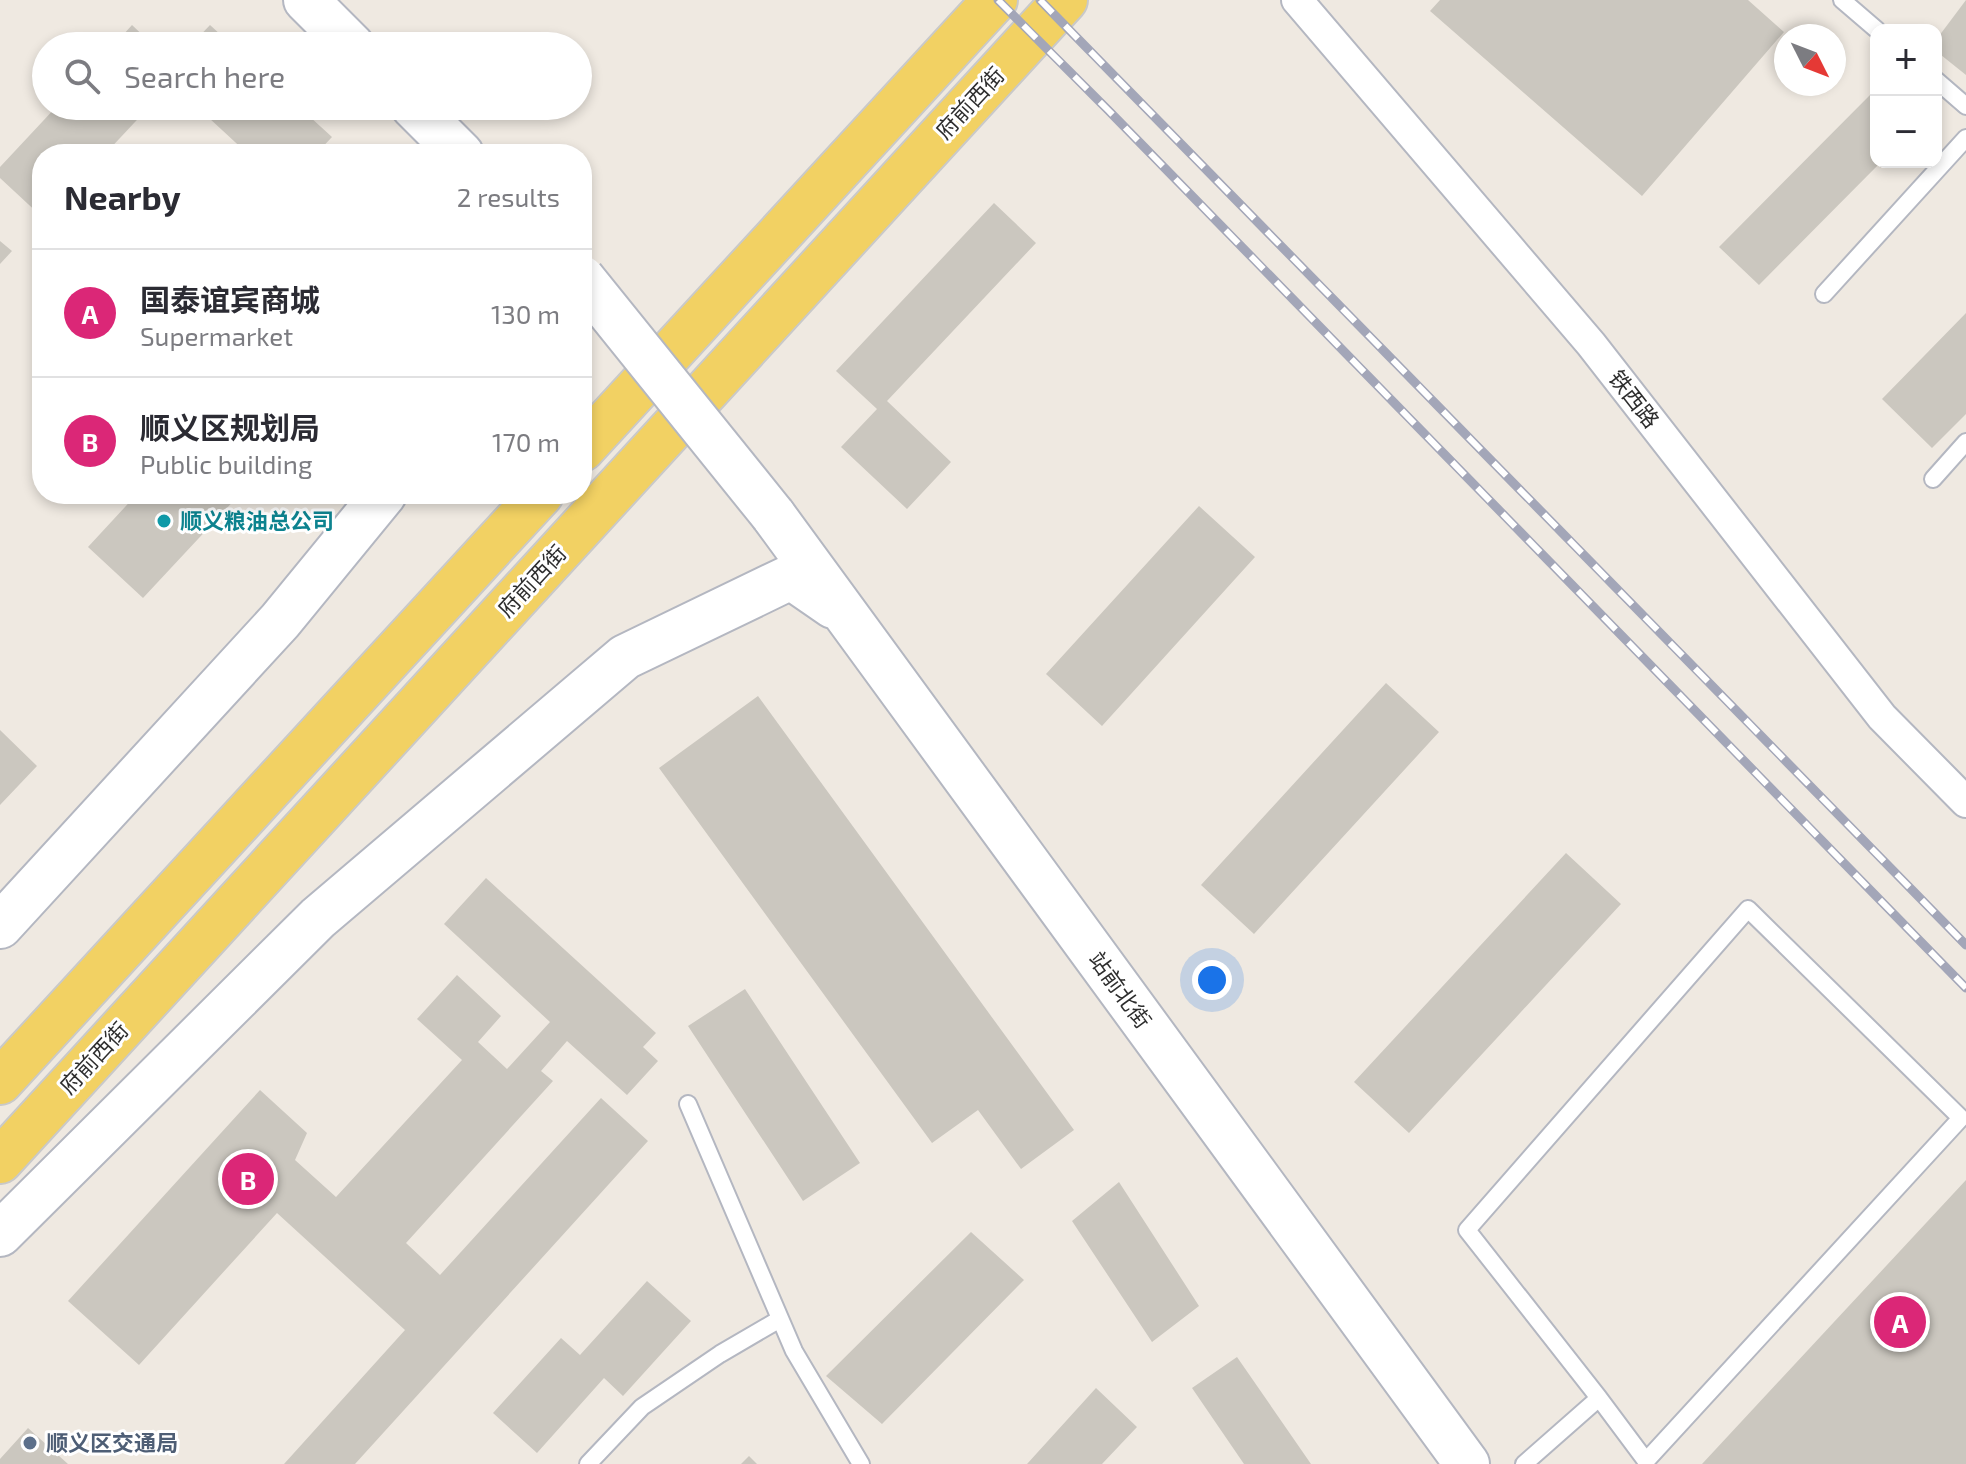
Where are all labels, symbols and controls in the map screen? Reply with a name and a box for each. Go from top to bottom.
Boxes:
north arrow [1774,24,1846,96]
map controls [1870,24,1942,168]
button: + [1870,24,1942,96]
search box [32,32,592,120]
icon: search [60,54,104,98]
text: Search here [124,58,285,94]
street label: 府前西街 [930,61,1009,143]
button: − [1870,96,1942,168]
text: Nearby [64,176,181,217]
text: 2 results [457,181,560,212]
text: 国泰谊宾商城 [140,281,320,317]
text: A [82,298,98,329]
text: 130 m [491,298,560,329]
text: Supermarket [140,320,293,351]
street label: 铁西路 [1604,364,1665,432]
text: 顺义区规划局 [140,409,320,445]
text: B [82,426,98,457]
text: 170 m [492,426,560,457]
text: Public building [140,448,312,479]
place label: 顺义粮油总公司 [180,507,334,533]
marker: 顺义粮油总公司 [155,512,173,530]
street label: 府前西街 [492,539,571,621]
street label: 站前北街 [1084,946,1157,1033]
your location [1192,960,1232,1000]
street label: 府前西街 [54,1016,133,1098]
pin: B [222,1149,274,1209]
pin: A [1874,1292,1926,1352]
place label: 顺义区交通局 [46,1429,178,1455]
marker: 顺义区交通局 [21,1434,39,1452]

